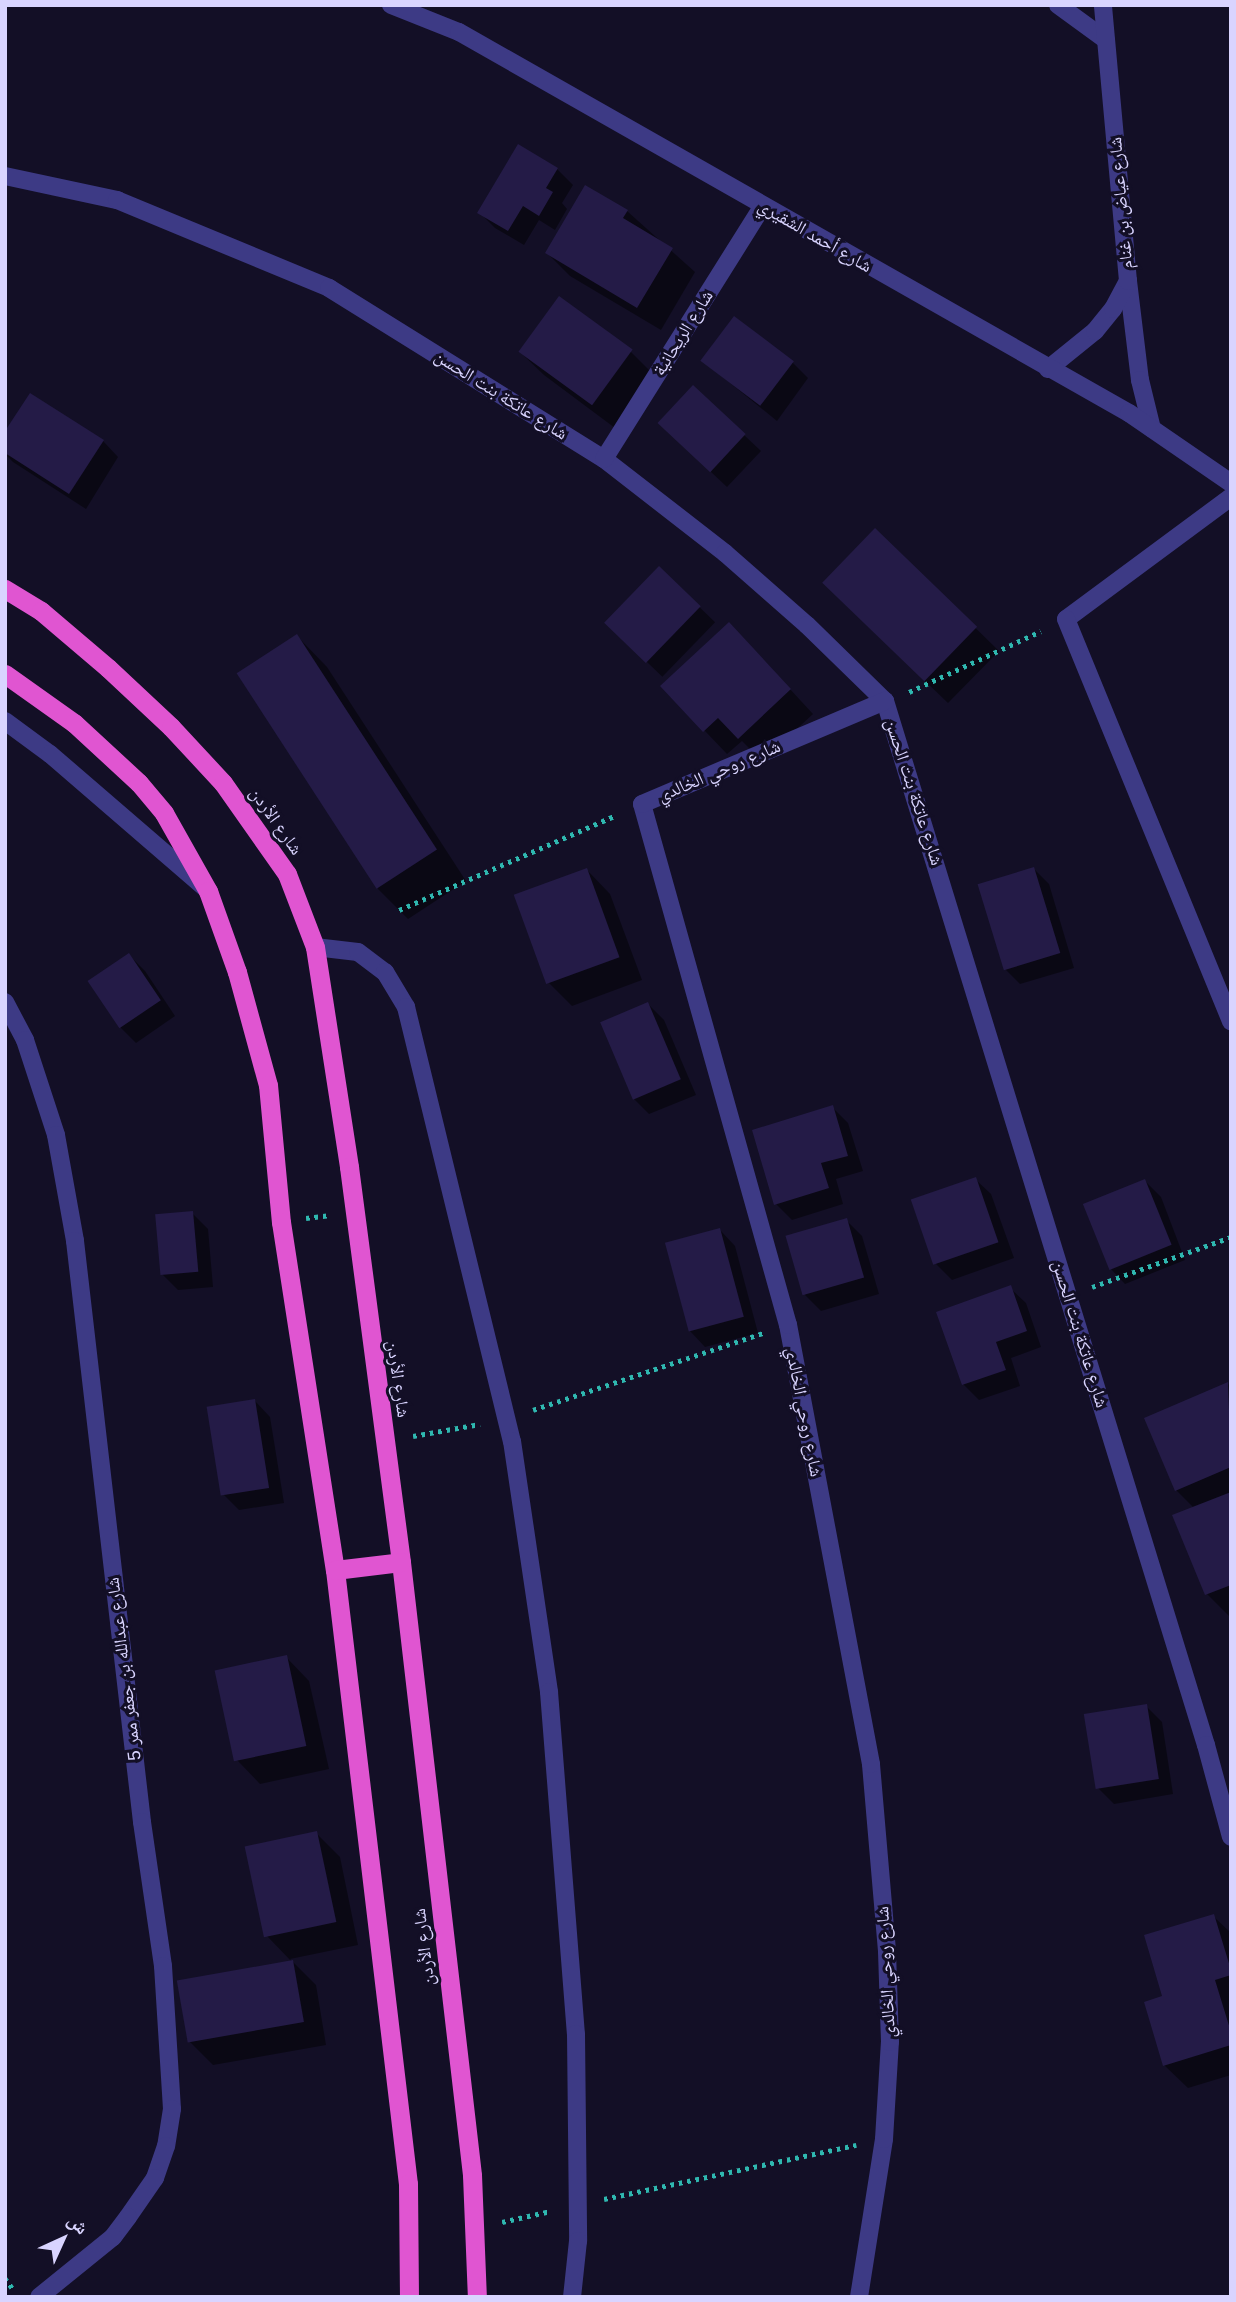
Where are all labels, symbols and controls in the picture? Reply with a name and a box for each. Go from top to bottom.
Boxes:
street label: شارع عياض بن غنام [1104,136,1138,270]
street label: شارع أحمد الشقيري [754,195,876,277]
street label: شارع الريحانية [648,286,718,380]
street label: شارع عاتكة بنت الحسن [430,345,572,445]
street label: شارع عاتكة بنت الحسن [880,716,948,868]
street label: شارع روحي الخالدي [654,735,784,807]
street label: شارع الأردن [245,783,307,859]
street label: شارع عاتكة بنت الحسن [1047,1258,1113,1410]
street label: شارع الأردن [382,1339,414,1419]
street label: شارع روحي الخالدي [781,1345,827,1479]
street label: شارع عبدالله بن جعفر ممر 5 [102,1576,146,1762]
street label: شارع روحي الخالدي [872,1906,900,2038]
street label: شارع الأردن [409,1907,439,1987]
north arrow [28,2204,98,2274]
text: ش [64,2209,93,2238]

